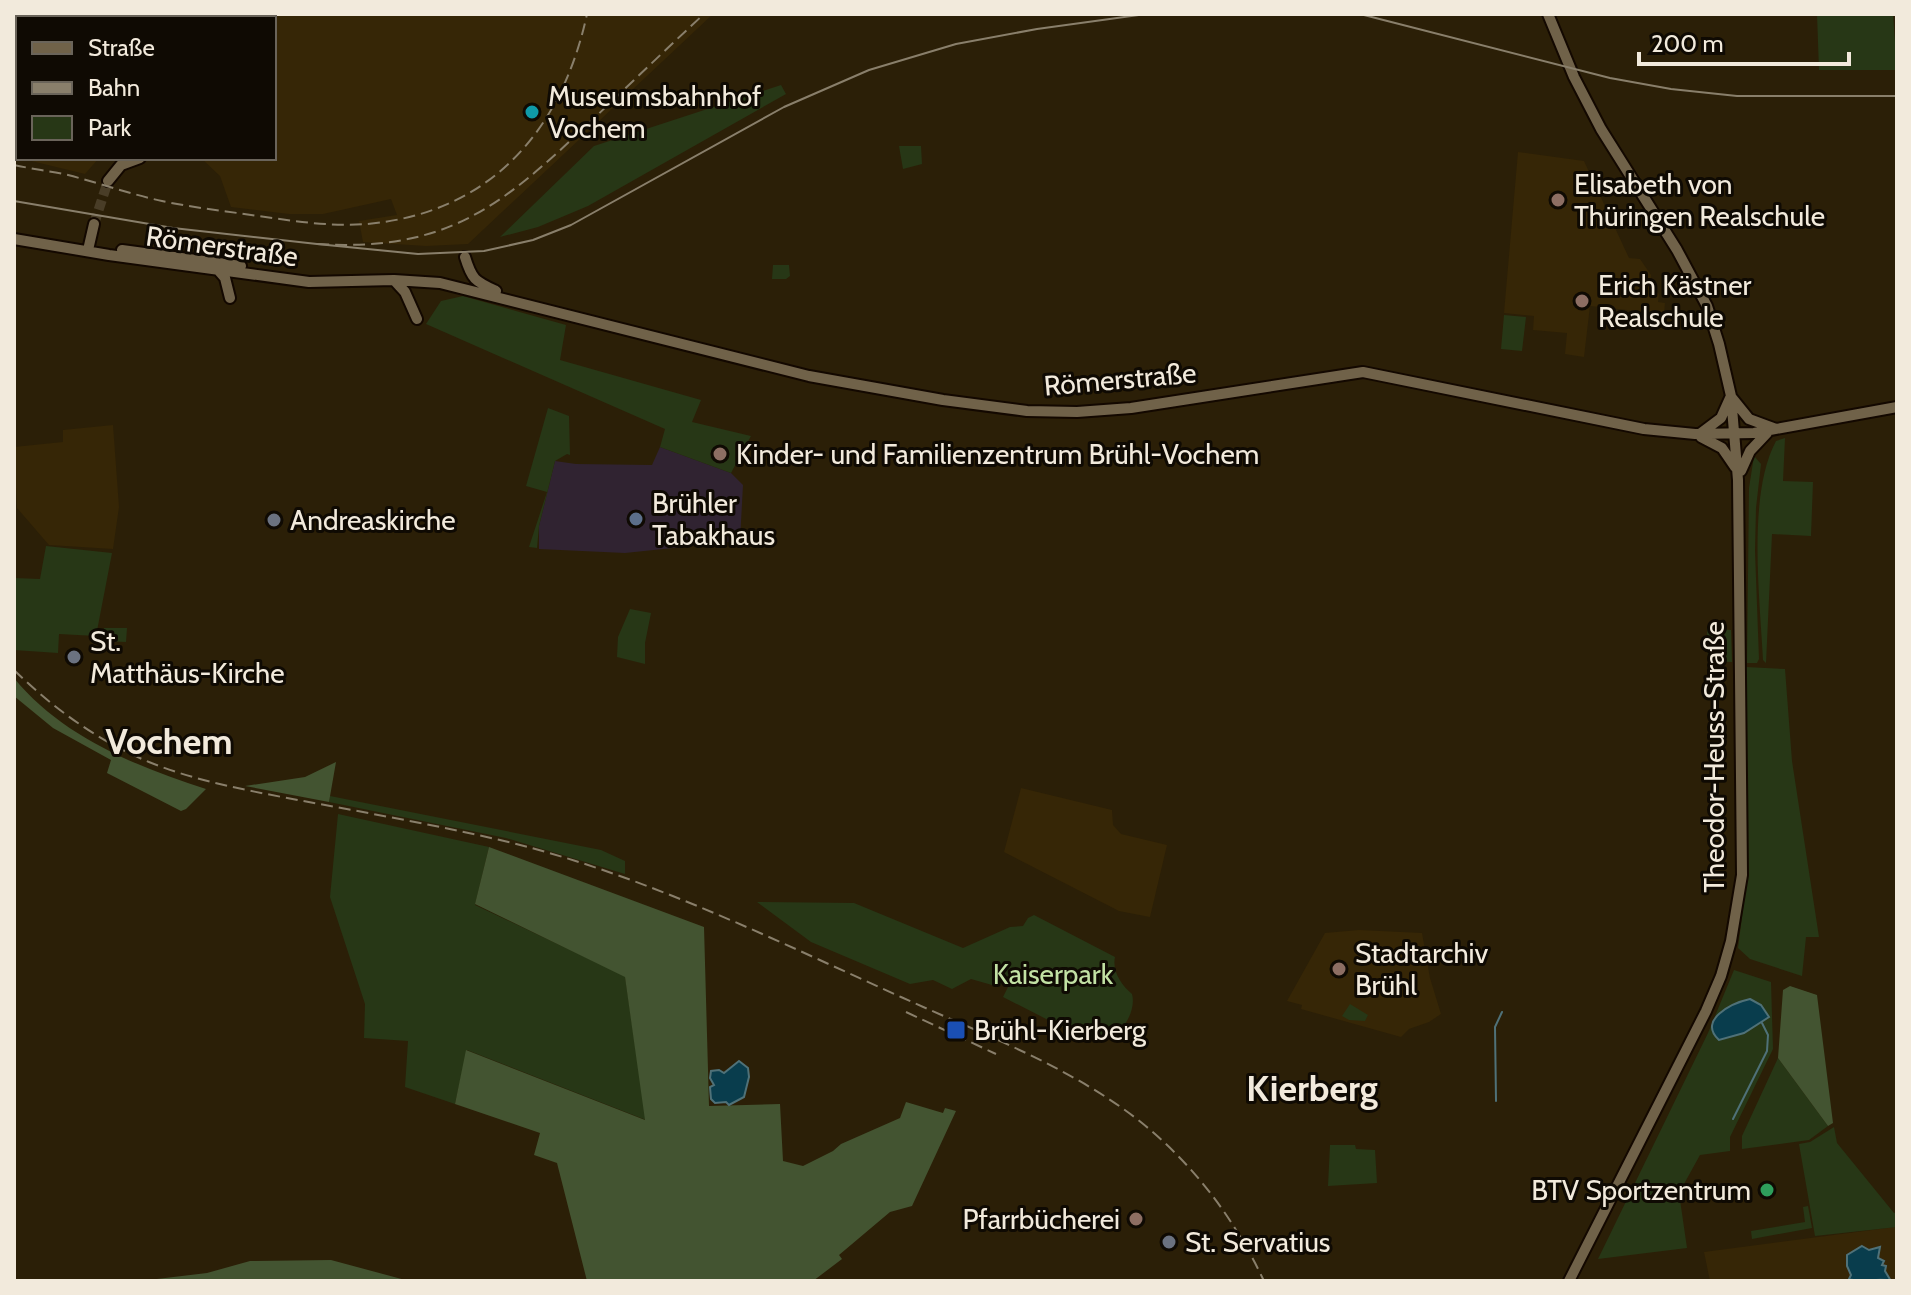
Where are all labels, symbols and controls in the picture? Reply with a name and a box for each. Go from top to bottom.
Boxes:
legend [16,16,276,160]
scale bar [1639,16,1849,66]
text: 200 m [1651,29,1724,58]
text: Straße [88,33,155,62]
text: Bahn [88,73,140,102]
place label: Museumsbahnhof Vochem [548,79,761,145]
marker: Museumsbahnhof Vochem [523,103,541,121]
text: Park [88,113,131,142]
place label: Elisabeth von Thüringen Realschule [1574,167,1825,233]
marker: Elisabeth von Thüringen Realschule [1549,191,1567,209]
street label: Römerstraße [144,219,300,273]
place label: Erich Kästner Realschule [1598,268,1752,334]
marker: Erich Kästner Realschule [1573,292,1591,310]
street label: Römerstraße [1042,355,1198,403]
place label: Kinder- und Familienzentrum Brühl-Vochem [736,437,1259,471]
marker: Kinder- und Familienzentrum Brühl-Vochem [711,445,729,463]
place label: Brühler Tabakhaus [652,486,775,552]
place label: Andreaskirche [290,503,455,537]
marker: Brühler Tabakhaus [627,510,645,528]
marker: Andreaskirche [265,511,283,529]
street label: Theodor-Heuss-Straße [1697,621,1731,893]
place label: St. Matthäus-Kirche [90,624,285,690]
marker: St. Matthäus-Kirche [65,648,83,666]
district label: Vochem [105,719,233,763]
place label: Stadtarchiv Brühl [1355,936,1489,1002]
park label: Kaiserpark [993,957,1114,991]
marker: Stadtarchiv Brühl [1330,960,1348,978]
place label: Brühl-Kierberg [974,1013,1147,1047]
marker: Brühl-Kierberg [945,1019,967,1041]
district label: Kierberg [1246,1066,1378,1110]
place label: BTV Sportzentrum [1531,1173,1751,1207]
marker: BTV Sportzentrum [1758,1181,1776,1199]
place label: Pfarrbücherei [963,1202,1120,1236]
marker: Pfarrbücherei [1127,1210,1145,1228]
place label: St. Servatius [1185,1225,1330,1259]
marker: St. Servatius [1160,1233,1178,1251]

